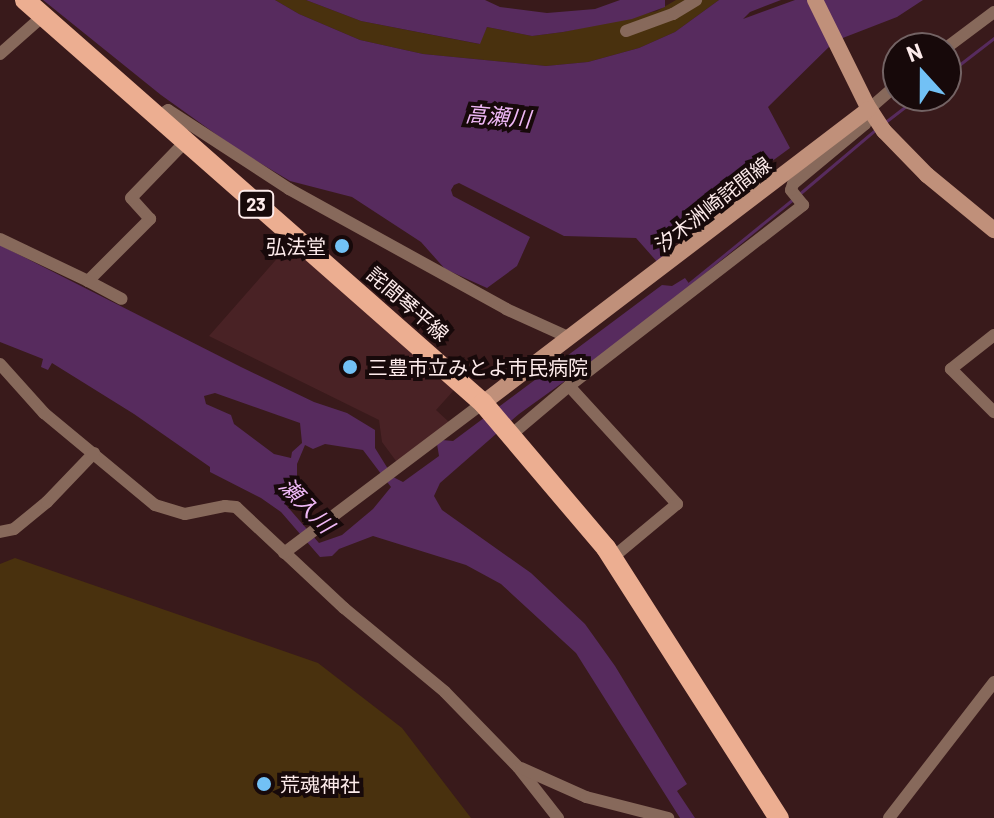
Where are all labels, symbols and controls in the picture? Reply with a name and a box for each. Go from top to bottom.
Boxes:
north arrow [882,32,962,112]
text: N [903,37,926,66]
water label: 高瀬川 [464,100,532,132]
street label: 汐木洲崎詫間線 [650,151,776,257]
road number: 23 [238,190,274,218]
place label: 弘法堂 [266,234,326,258]
marker: 弘法堂 [333,237,351,255]
street label: 詫間琴平線 [362,262,454,346]
place label: 三豊市立みとよ市民病院 [368,355,588,379]
marker: 三豊市立みとよ市民病院 [339,356,361,378]
water label: 瀬入川 [275,472,339,538]
place label: 荒魂神社 [280,772,360,796]
marker: 荒魂神社 [255,775,273,793]

